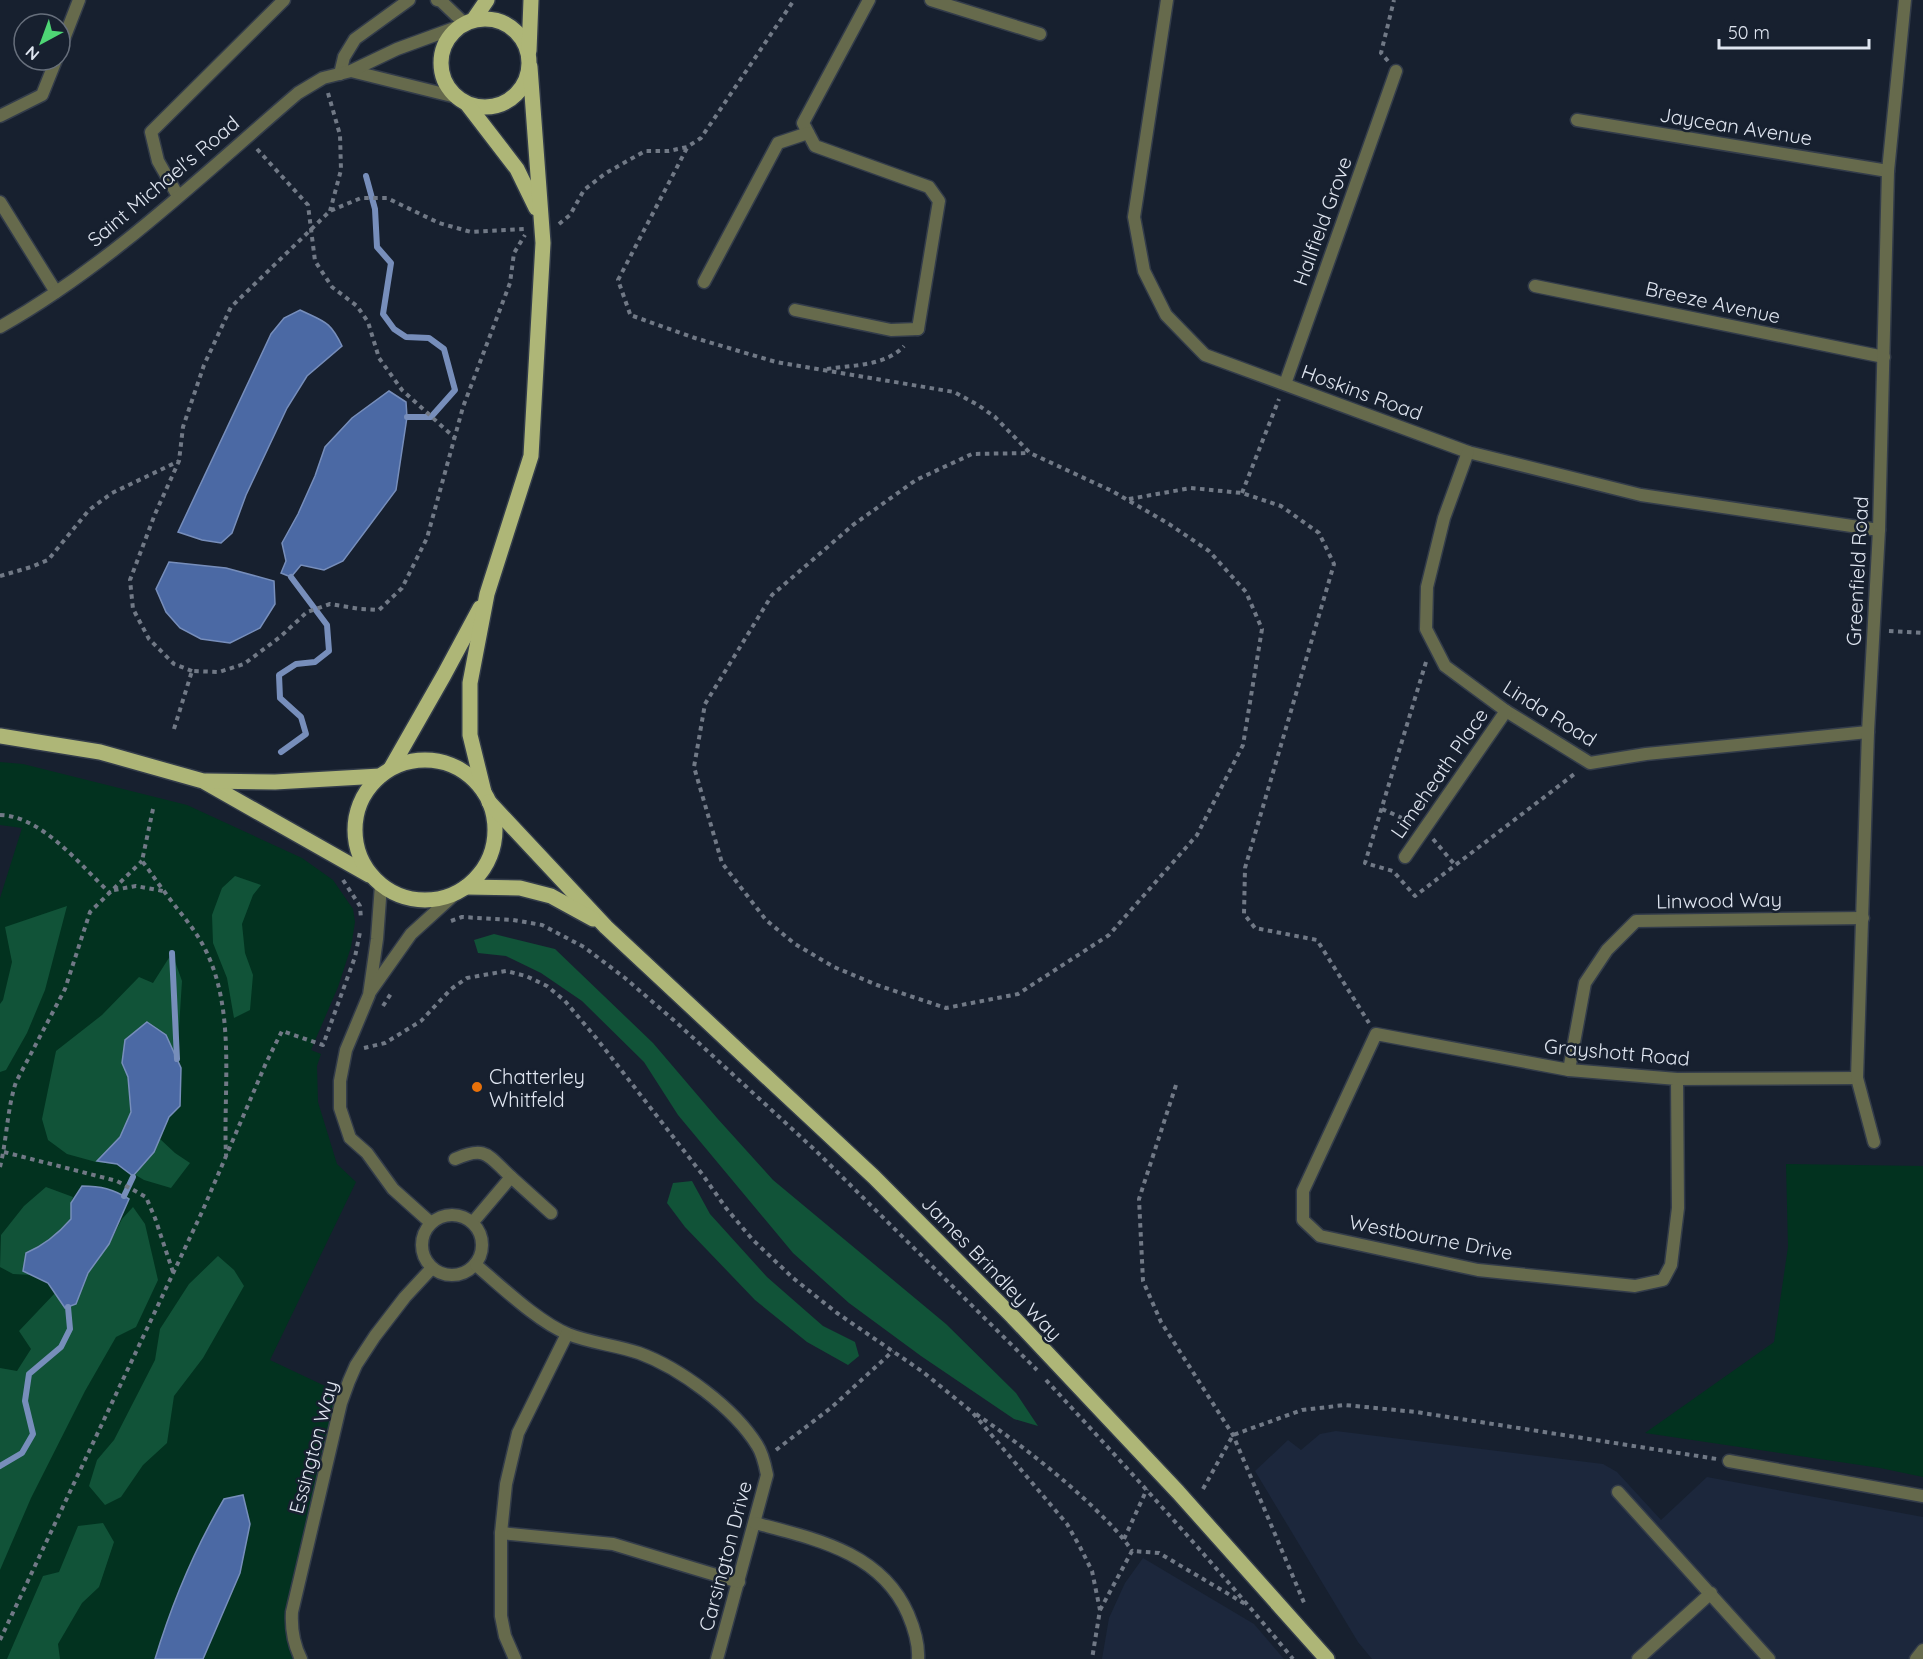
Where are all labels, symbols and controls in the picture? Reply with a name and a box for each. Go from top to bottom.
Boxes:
north arrow [12,12,72,72]
scale bar [1719,12,1869,50]
text: 50 m [1728,21,1770,44]
text: N [21,42,43,65]
street label: Jaycean Avenue [1658,102,1814,150]
street label: Saint Michael's Road [82,110,244,252]
street label: Hallfield Grove [1287,153,1357,289]
street label: Breeze Avenue [1643,275,1783,329]
street label: Hoskins Road [1298,359,1426,425]
street label: Greenfield Road [1841,496,1873,646]
street label: Linda Road [1499,674,1601,752]
street label: Limeheath Place [1385,703,1493,843]
street label: Linwood Way [1656,886,1782,914]
street label: Grayshott Road [1543,1033,1691,1071]
place label: Chatterley Whitfeld [489,1064,585,1112]
marker: Chatterley Whitfeld [470,1080,484,1094]
street label: James Brindley Way [916,1190,1068,1346]
street label: Westbourne Drive [1347,1209,1515,1265]
street label: Essington Way [283,1378,343,1516]
street label: Carsington Drive [693,1478,757,1634]

